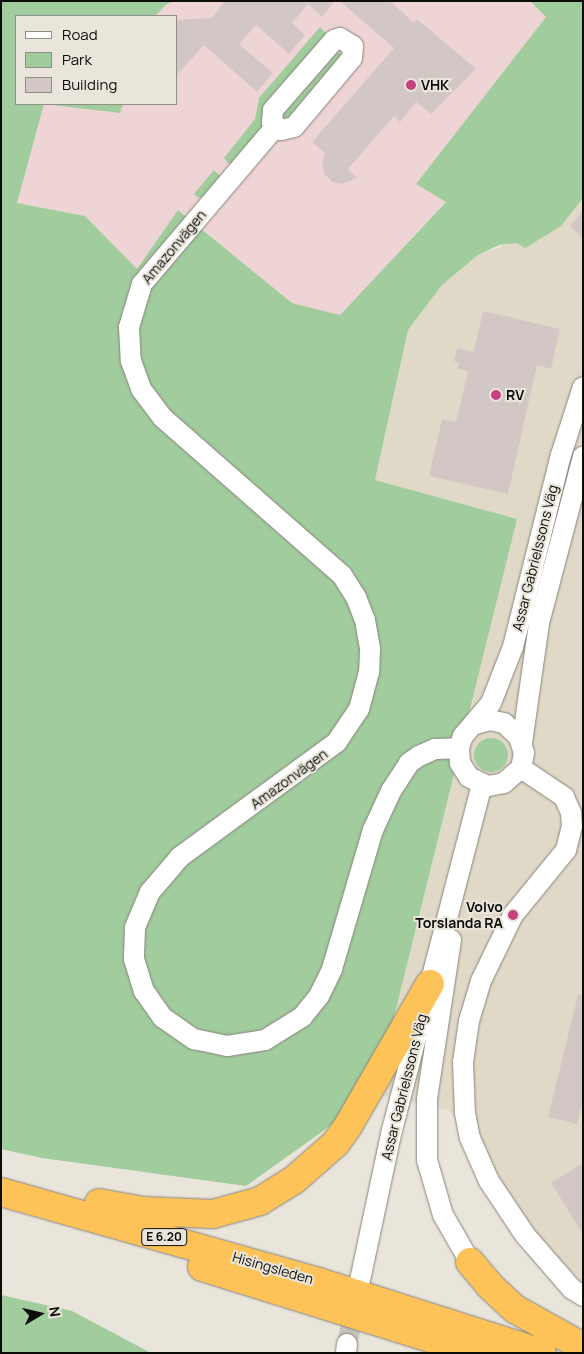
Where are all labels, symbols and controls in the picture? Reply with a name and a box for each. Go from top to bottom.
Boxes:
legend [15,15,178,105]
text: Road [62,24,98,45]
text: Park [62,49,92,70]
text: Building [62,74,117,95]
place label: VHK [421,77,449,93]
marker: VHK [405,79,417,91]
street label: Amazonvägen [138,207,210,287]
place label: RV [506,387,524,403]
marker: RV [490,389,502,401]
street label: Assar Gabrielssons Väg [509,483,561,633]
street label: Amazonvägen [247,745,331,813]
place label: Volvo Torslanda RA [415,899,503,932]
marker: Volvo Torslanda RA [507,909,519,921]
street label: Assar Gabrielssons Väg [378,1012,430,1162]
road number: E 6.20 [140,1228,188,1246]
street label: Hisingsleden [231,1248,315,1288]
north arrow [15,1289,65,1339]
text: N [45,1305,65,1318]

